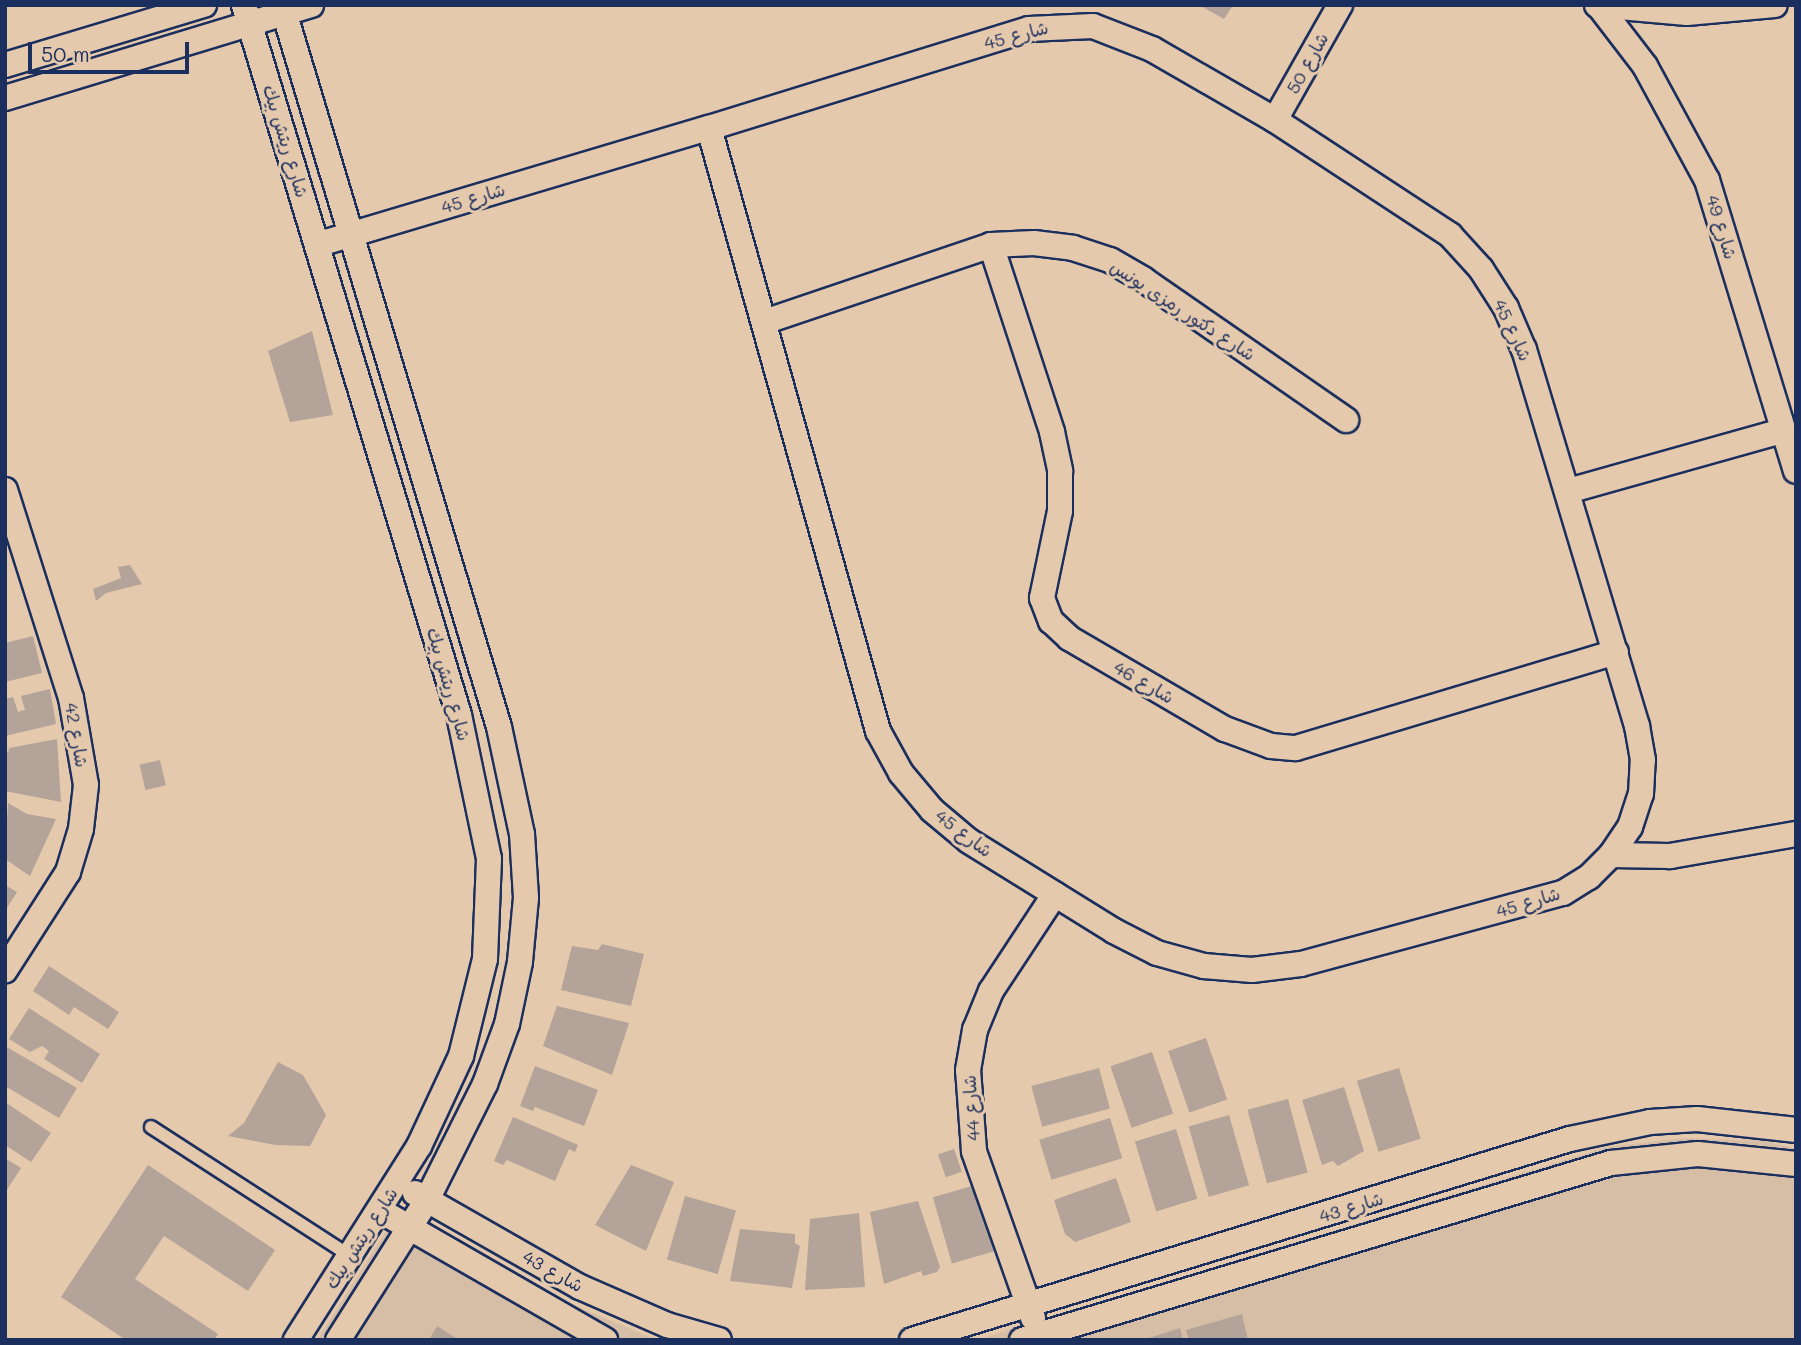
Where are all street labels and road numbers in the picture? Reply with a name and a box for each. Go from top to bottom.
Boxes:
street label: شارع 45 [981,16,1051,54]
street label: شارع 50 [1281,29,1333,97]
street label: شارع ريتش بيك [259,82,313,200]
street label: شارع 45 [438,178,508,218]
street label: شارع 49 [1702,192,1742,262]
street label: شارع دكتور رمزى يونس [1107,255,1259,365]
street label: شارع 45 [1489,296,1537,364]
street label: شارع ريتش بيك [423,625,475,743]
street label: شارع 46 [1110,656,1178,708]
street label: شارع 42 [61,701,93,769]
street label: شارع 45 [931,805,997,861]
street label: شارع 45 [1493,882,1563,922]
street label: شارع 44 [958,1074,984,1142]
street label: شارع ريتش بيك [320,1183,402,1293]
street label: شارع 43 [1316,1187,1386,1227]
street label: شارع 43 [519,1246,587,1296]

